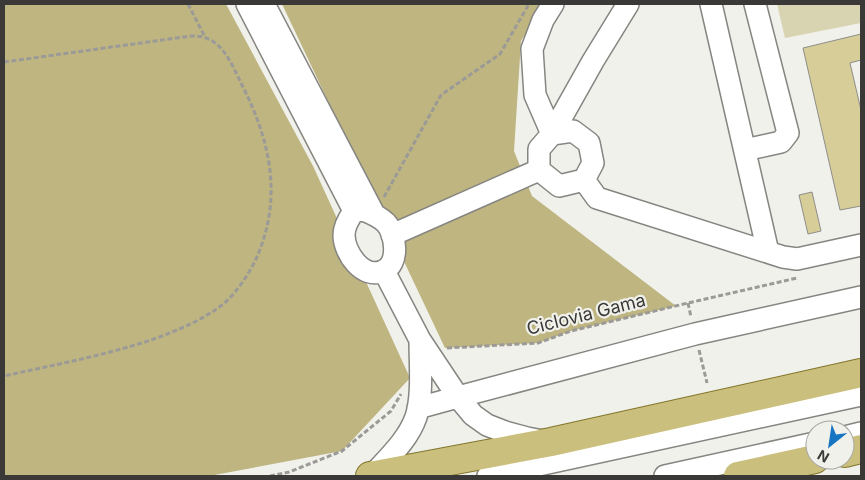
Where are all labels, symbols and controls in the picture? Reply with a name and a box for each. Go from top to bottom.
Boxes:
street label: Ciclovia Gama [524,289,648,339]
north arrow [805,420,855,470]
text: N [814,447,832,467]

